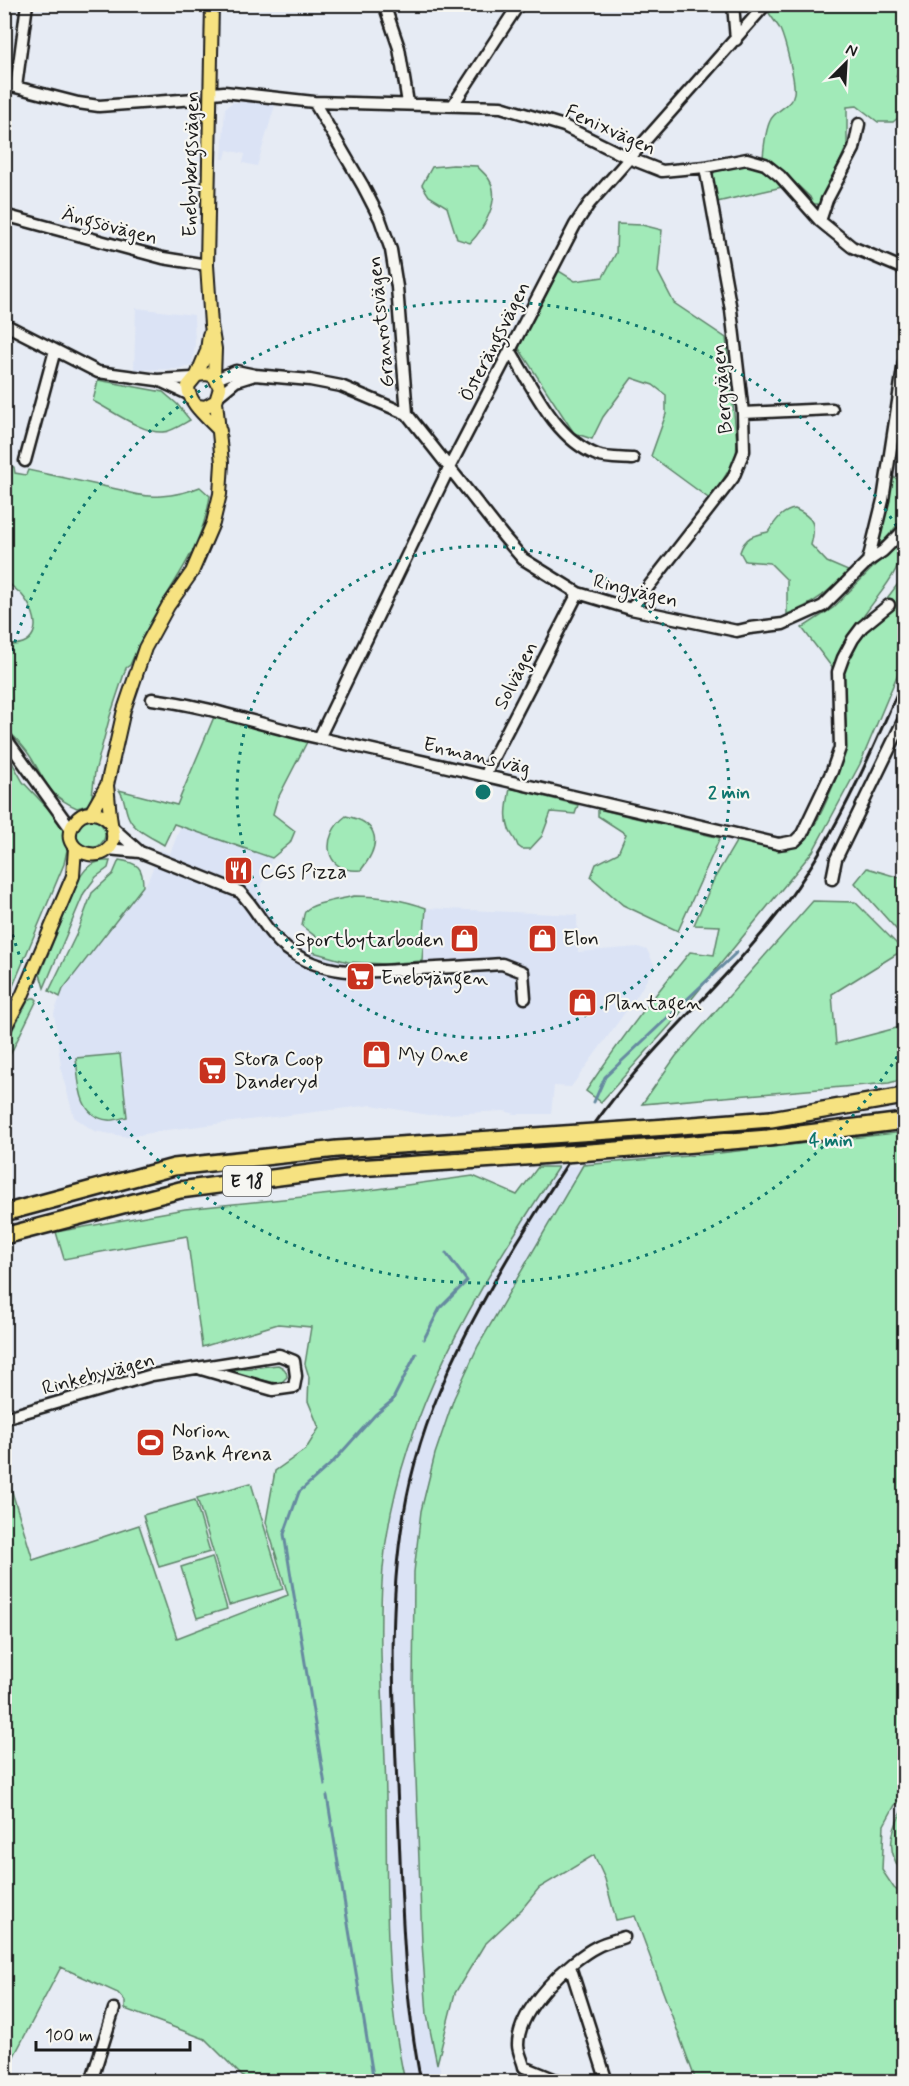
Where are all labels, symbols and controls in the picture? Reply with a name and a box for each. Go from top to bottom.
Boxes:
north arrow [816,33,876,93]
text: N [842,39,861,62]
street label: Enebybergsvägen [177,91,208,237]
street label: Fenixvägen [561,98,660,162]
street label: Ängsövägen [58,201,161,254]
street label: Granrotsvägen [361,255,402,389]
street label: Österängsvägen [454,277,539,407]
street label: Bergvägen [705,343,741,435]
street label: Ringvägen [590,568,681,616]
street label: Solvägen [488,637,545,714]
street label: Enmans väg [420,731,533,782]
text: 2 min [708,781,750,805]
centre of rings [473,782,493,802]
restaurant icon: CGs Pizza [223,855,255,887]
place label: CGs Pizza [260,859,347,886]
shop icon: Elon [526,922,558,954]
shop icon: Sportbytarboden [449,923,481,955]
place label: Elon [563,926,599,953]
place label: Sportbytarboden [295,927,444,954]
supermarket icon: Enebyängen [344,961,376,993]
place label: Enebyängen [381,965,488,994]
shop icon: Plantagen [567,986,599,1018]
place label: Plantagen [604,990,702,1019]
shop icon: My One [361,1038,393,1070]
place label: My One [398,1042,469,1069]
place label: Stora Coop Danderyd [234,1046,323,1096]
supermarket icon: Stora Coop Danderyd [197,1054,229,1086]
text: 4 min [809,1129,853,1153]
road number: E 18 [223,1166,271,1196]
street label: Rinkebyvägen [39,1346,158,1402]
place label: Norion Bank Arena [172,1418,272,1468]
sports icon: Norion Bank Arena [135,1426,167,1458]
scale bar [36,2014,190,2052]
text: 100 m [45,2024,93,2048]

